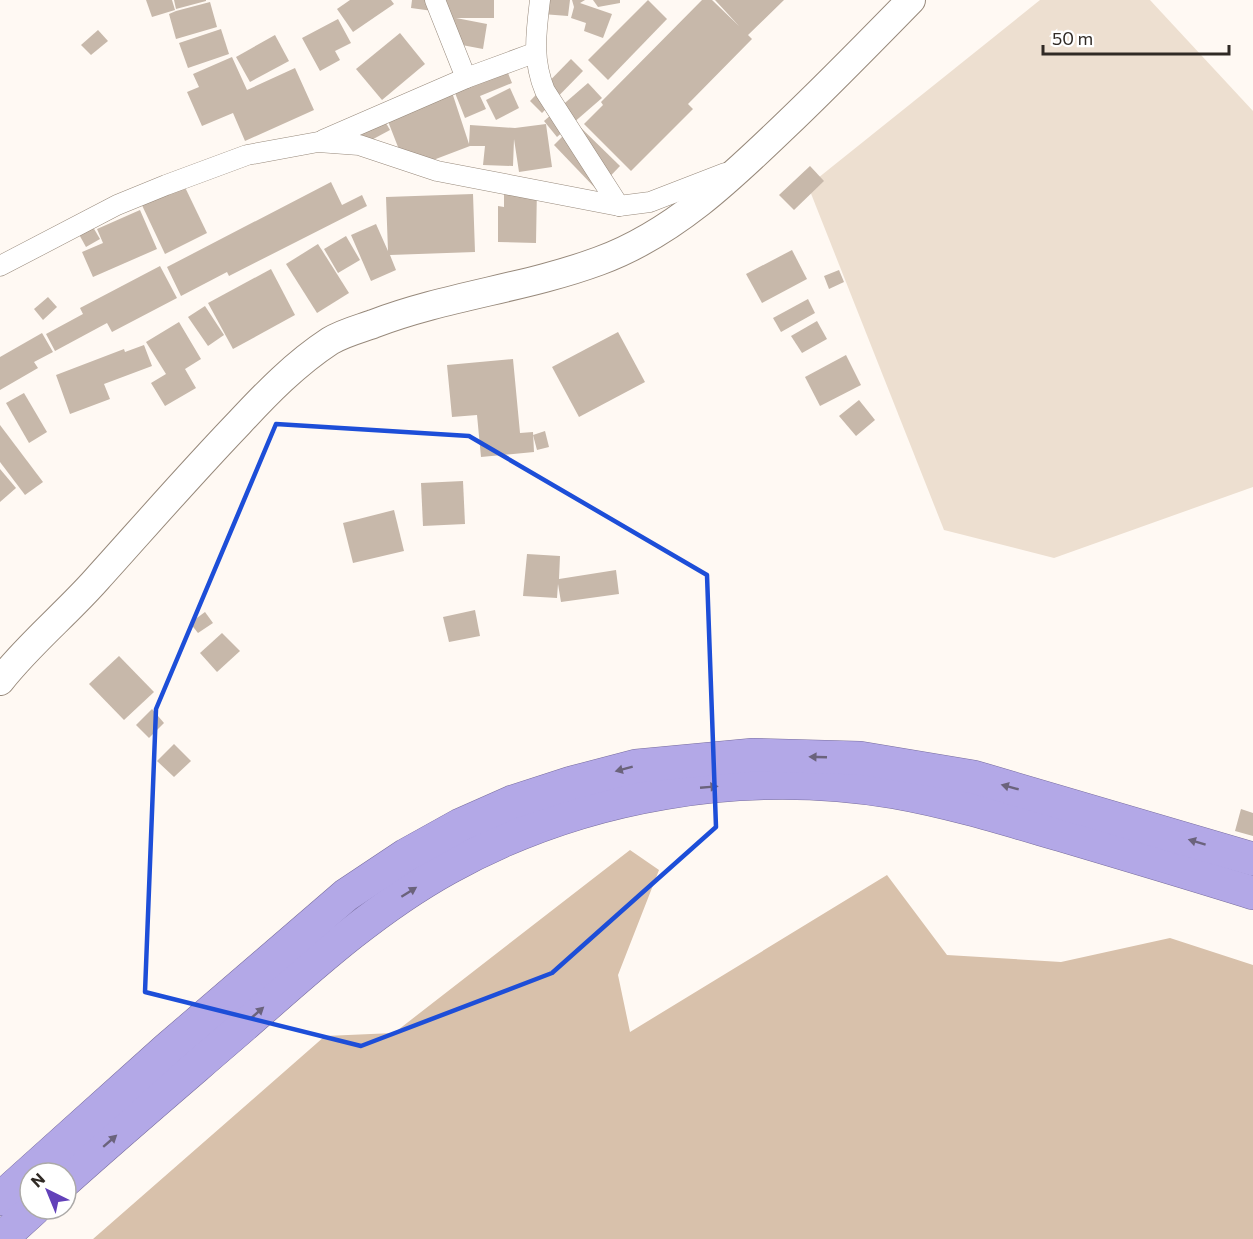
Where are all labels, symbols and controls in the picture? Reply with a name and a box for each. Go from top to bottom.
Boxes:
scale bar [1043,18,1229,56]
text: 50 m [1052,27,1093,49]
one-way arrow [808,752,827,762]
one-way arrow [615,765,633,775]
one-way arrow [700,782,719,792]
one-way arrow [1001,782,1019,791]
one-way arrow [1188,837,1206,847]
one-way arrow [401,887,418,898]
one-way arrow [249,1007,265,1020]
one-way arrow [102,1135,118,1148]
north arrow [18,1161,78,1221]
text: N [27,1169,48,1191]

